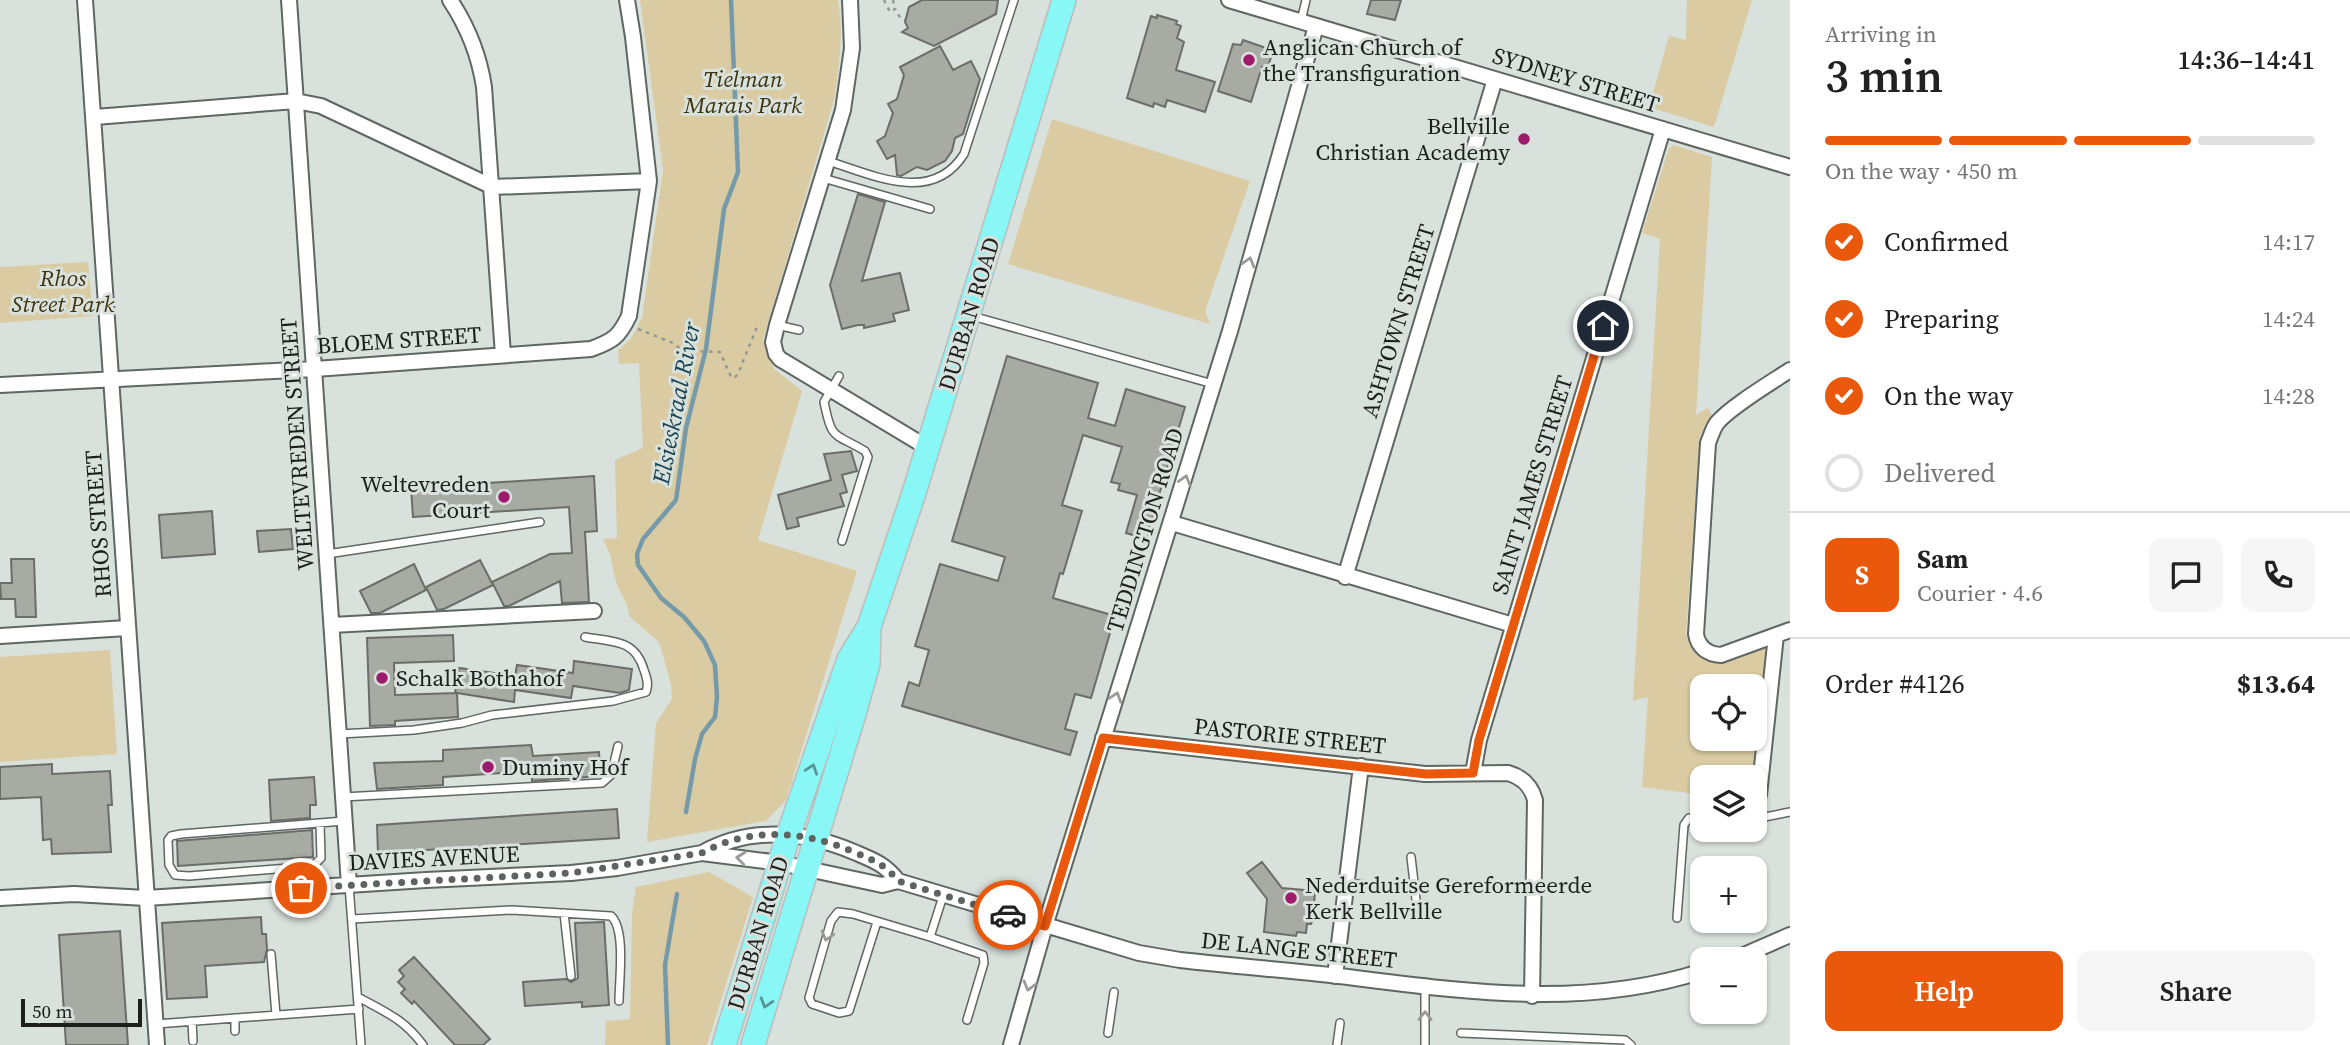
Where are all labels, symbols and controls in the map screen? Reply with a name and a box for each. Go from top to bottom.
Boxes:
text: Arriving in [1825,18,1937,50]
place label: Anglican Church of the Transfiguration [1263,31,1464,89]
street label: SYDNEY STREET [1489,39,1663,121]
text: 14:36–14:41 [2178,42,2315,78]
text: 3 min [1825,44,1943,107]
marker: Anglican Church of the Transfiguration [1241,52,1257,68]
park label: Tielman Marais Park [683,63,802,121]
place label: Bellville Christian Academy [1316,110,1510,168]
marker: Bellville Christian Academy [1516,131,1532,147]
text: On the way · 450 m [1825,155,2018,187]
street label: ASHTOWN STREET [1353,220,1443,421]
icon: check [1825,223,1863,261]
text: Confirmed [1884,224,2009,260]
text: 14:17 [2262,226,2315,258]
street label: DURBAN ROAD [930,233,1008,395]
one-way arrow [1241,256,1255,268]
park label: Rhos Street Park [12,262,115,320]
pin [1573,296,1633,356]
icon: check [1825,300,1863,338]
text: Preparing [1884,301,1999,337]
text: 14:24 [2262,303,2315,335]
icon: home [1584,307,1622,345]
street label: WELTEVREDEN STREET [272,316,322,572]
street label: BLOEM STREET [316,318,482,362]
water label: Elsieskraal River [644,318,708,488]
street label: SAINT JAMES STREET [1483,372,1581,598]
icon: check [1825,377,1863,415]
text: On the way [1884,378,2013,414]
text: 14:28 [2262,380,2315,412]
street label: TEDDINGTON ROAD [1099,424,1191,636]
street label: RHOS STREET [77,449,119,599]
text: Delivered [1884,455,1995,491]
place label: Weltevreden Court [361,468,491,526]
one-way arrow [1176,474,1191,486]
marker: Weltevreden Court [496,489,512,505]
button: chat [2149,538,2223,612]
button: phone [2241,538,2315,612]
text: Sam [1917,541,1968,577]
text: S [1855,557,1869,593]
text: Courier · 4.6 [1917,577,2043,609]
place label: Schalk Bothahof [396,662,565,694]
text: Order #4126 [1825,666,1965,702]
text: $13.64 [2237,666,2315,702]
marker: Schalk Bothahof [374,670,390,686]
map controls [1690,674,1767,1024]
button: locate [1690,674,1767,751]
one-way arrow [1108,691,1122,704]
street label: PASTORIE STREET [1192,710,1388,762]
place label: Duminy Hof [502,751,630,783]
marker: Duminy Hof [480,759,496,775]
one-way arrow [804,763,818,775]
button: layers [1690,765,1767,842]
street label: DAVIES AVENUE [348,838,520,878]
one-way arrow [735,850,747,865]
street label: DURBAN ROAD [719,852,797,1014]
button: + [1690,856,1767,933]
pin [271,858,331,918]
icon: bag [282,869,320,907]
place label: Nederduitse Gereformeerde Kerk Bellville [1305,869,1592,927]
courier [973,880,1043,950]
marker: Nederduitse Gereformeerde Kerk Bellville [1283,890,1299,906]
icon: car [989,896,1027,934]
street label: DE LANGE STREET [1199,924,1399,976]
one-way arrow [820,930,835,942]
button: − [1690,947,1767,1024]
button: Help [1825,951,2063,1031]
button: Share [2077,951,2315,1031]
one-way arrow [1023,980,1037,992]
scale bar [21,996,142,1028]
one-way arrow [760,997,775,1009]
text: 50 m [32,998,73,1024]
one-way arrow [1417,1010,1433,1021]

